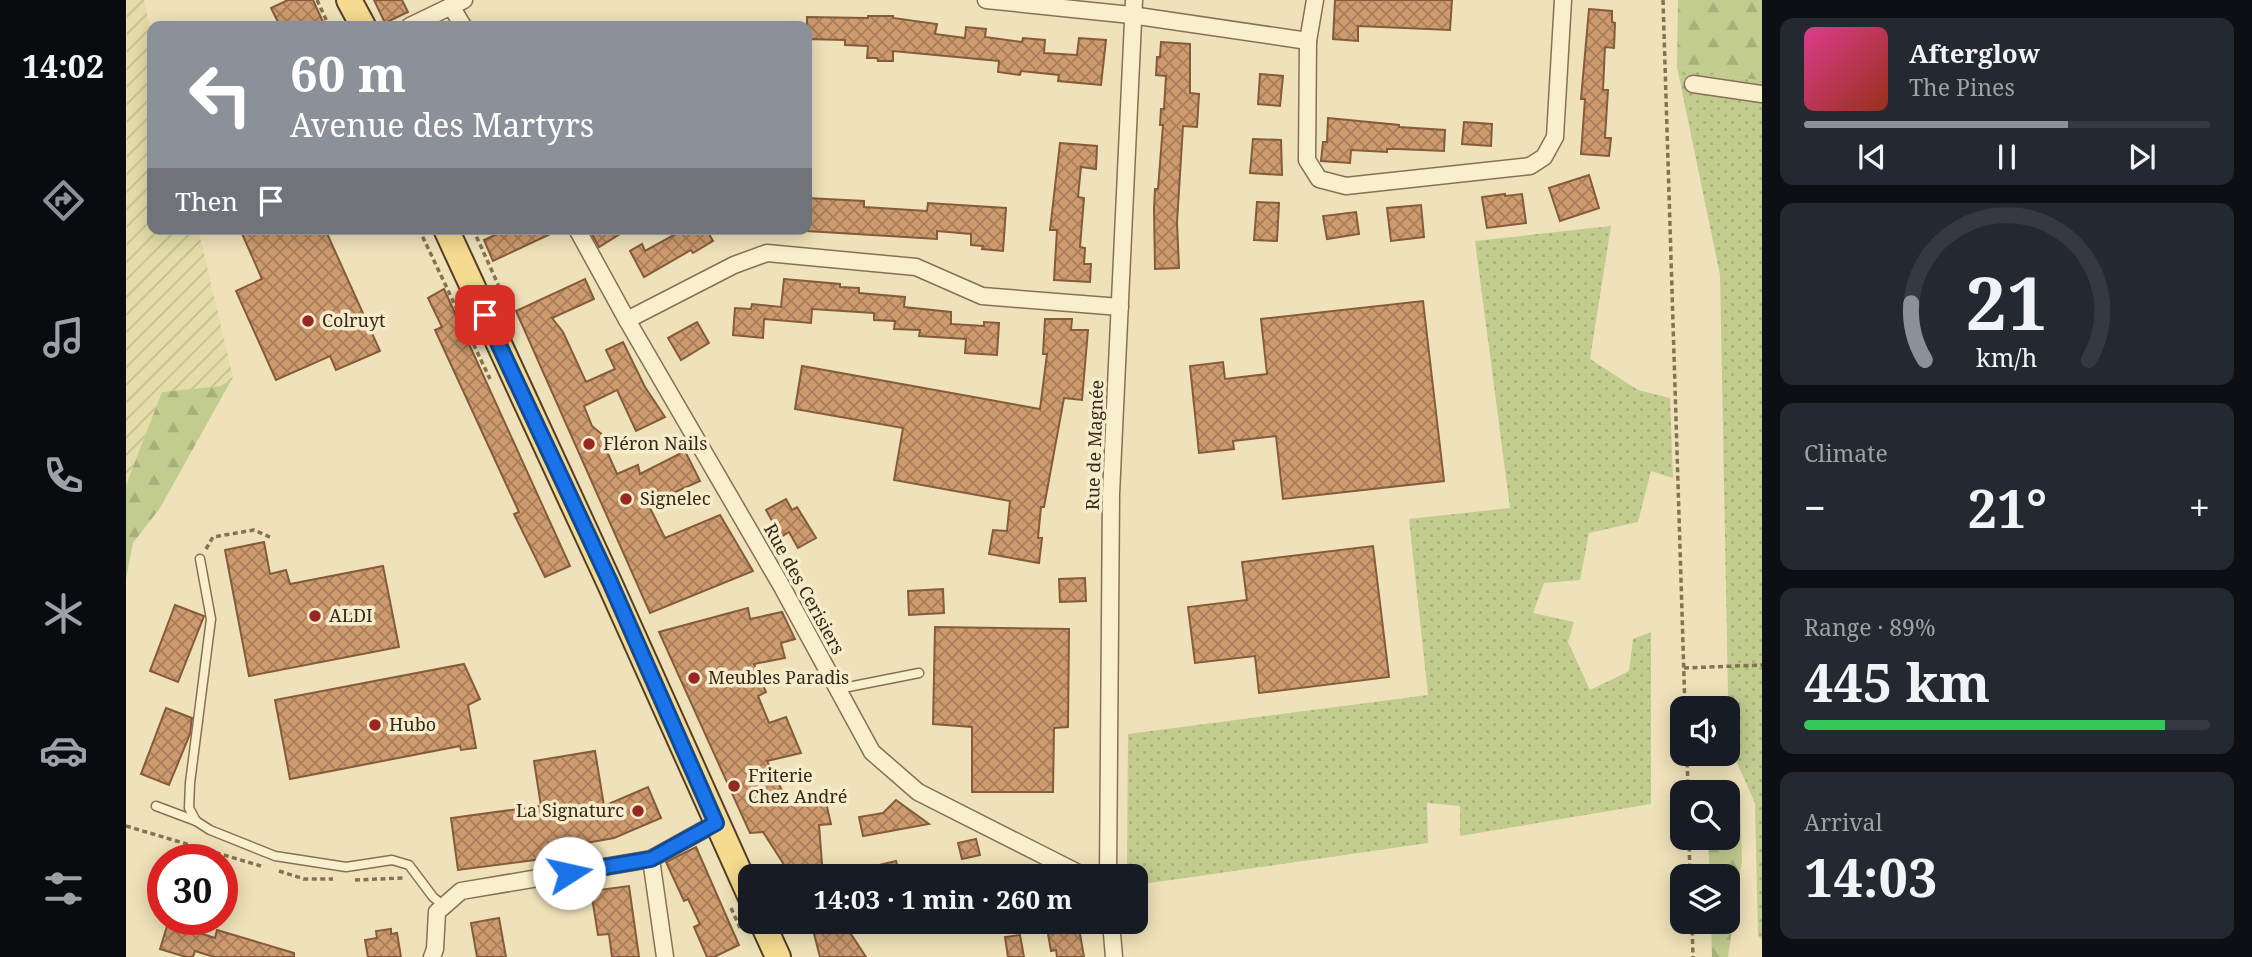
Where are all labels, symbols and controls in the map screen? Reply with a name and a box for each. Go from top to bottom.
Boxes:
text: Afterglow [1909,35,2040,71]
text: 60 m [290,40,406,106]
text: 14:02 [22,44,104,87]
icon: left [175,49,266,140]
text: The Pines [1909,71,2015,103]
text: Avenue des Martyrs [290,103,594,146]
icon: previous [1853,138,1891,176]
icon: pause [1988,138,2026,176]
icon: next [2123,138,2161,176]
icon: directions [39,176,88,225]
icon: arrive [252,182,290,220]
text: Then [175,183,238,219]
text: 21 [1966,252,2048,351]
pin [455,285,515,345]
icon: arrive [466,296,504,334]
place label: Colruyt [322,308,385,332]
icon: music [39,313,88,362]
marker: Colruyt [300,313,316,329]
text: km/h [1976,340,2038,374]
street label: Rue de Magnée [1080,379,1108,511]
place label: Fléron Nails [603,431,707,455]
marker: Fléron Nails [581,436,597,452]
text: Climate [1804,437,1888,469]
icon: phone [39,451,88,500]
text: 21° [1968,472,2047,543]
text: − [1804,481,1826,533]
text: + [2189,481,2210,533]
place label: Signelec [640,486,711,510]
marker: Signelec [618,491,634,507]
street label: Rue des Cerisiers [759,519,851,658]
icon: climate [39,589,88,638]
place label: ALDI [329,603,373,627]
marker: ALDI [307,608,323,624]
text: Range · 89% [1804,611,1936,643]
text: 445 km [1804,646,1990,717]
place label: Meubles Paradis [708,665,849,689]
marker: Meubles Paradis [686,670,702,686]
map controls [1670,696,1740,934]
button: sound [1670,696,1740,766]
place label: Hubo [389,712,436,736]
marker: Hubo [367,717,383,733]
icon: car [39,726,88,775]
place label: Friterie Chez André [748,763,847,808]
marker: Friterie Chez André [726,778,742,794]
button: search [1670,780,1740,850]
place label: La Signaturc [516,798,624,822]
marker: La Signaturc [630,803,646,819]
text: Arrival [1804,806,1883,838]
position arrow [532,836,606,910]
text: 14:03 [1804,841,1937,912]
speed limit sign: 30 [147,844,238,935]
icon: filters [39,864,88,913]
button: layers [1670,864,1740,934]
text: 14:03 · 1 min · 260 m [813,881,1073,917]

